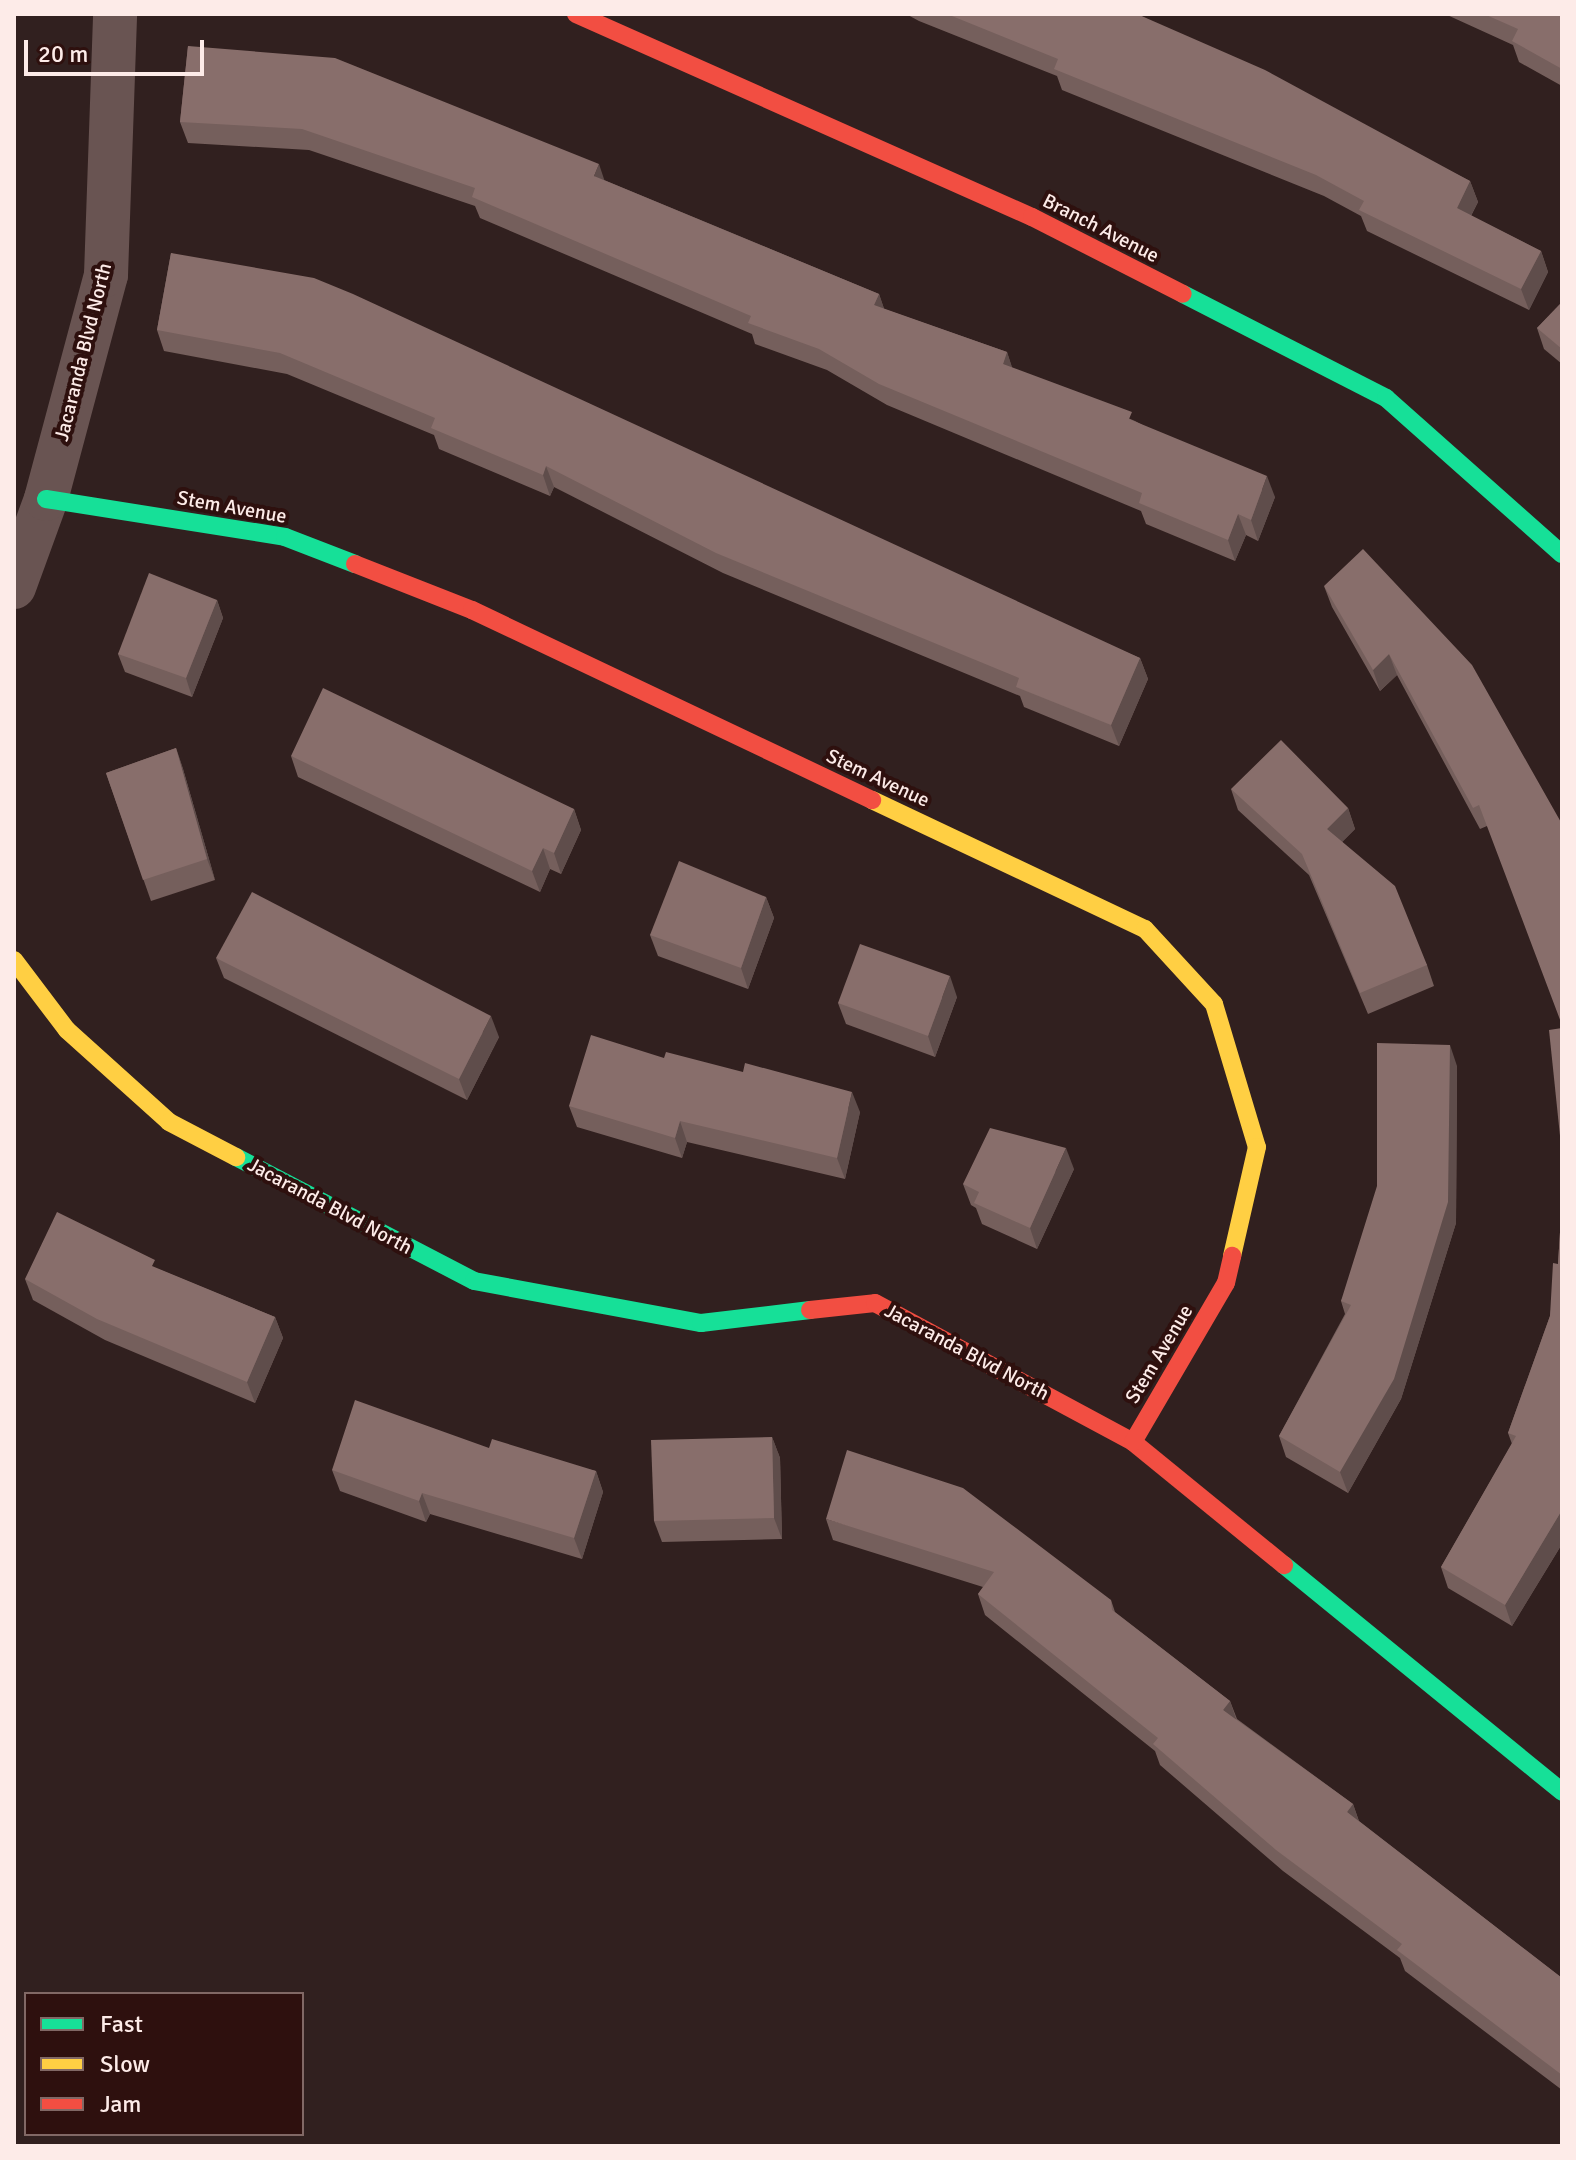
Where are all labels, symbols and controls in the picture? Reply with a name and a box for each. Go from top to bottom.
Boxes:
scale bar [28,24,208,74]
text: 20 m [38,39,88,69]
street label: Branch Avenue [1039,188,1163,268]
street label: Jacaranda Blvd North [49,260,117,444]
street label: Stem Avenue [175,486,289,528]
street label: Stem Avenue [823,744,933,812]
street label: Jacaranda Blvd North [244,1152,416,1260]
street label: Jacaranda Blvd North [881,1298,1053,1406]
street label: Stem Avenue [1120,1300,1198,1408]
legend [24,1992,304,2136]
text: Fast [100,2009,143,2039]
text: Slow [100,2049,150,2079]
text: Jam [100,2089,141,2119]

